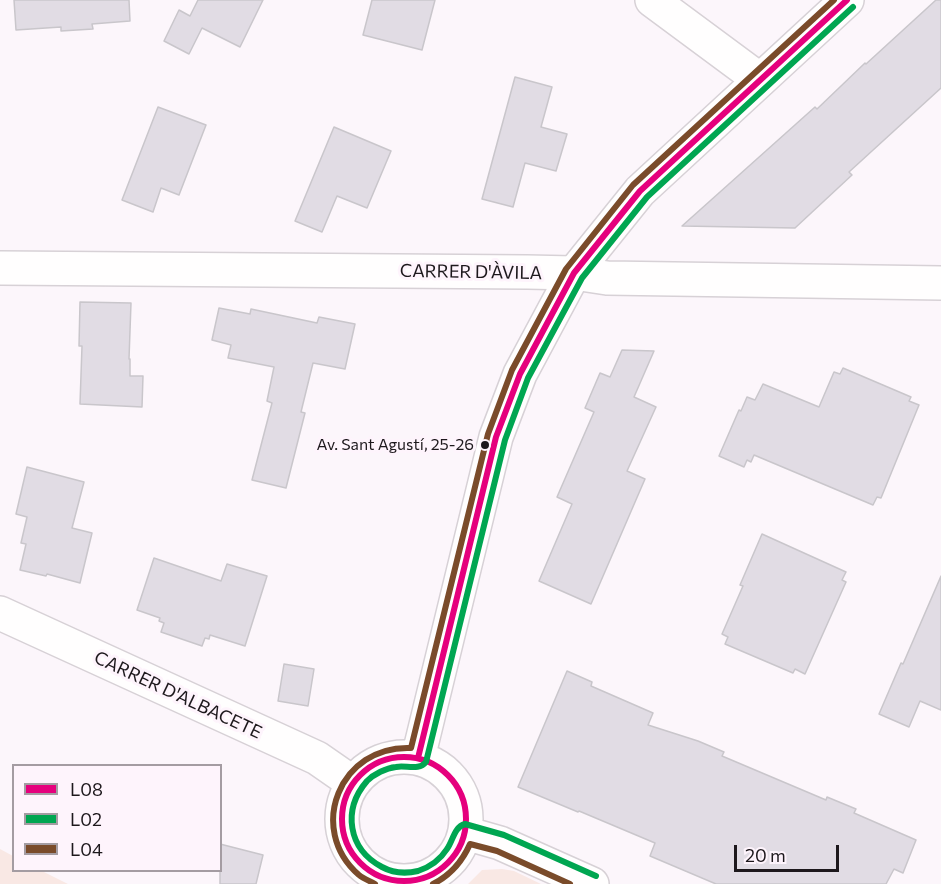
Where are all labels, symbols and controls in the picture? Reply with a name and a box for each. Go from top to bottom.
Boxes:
street label: CARRER D'ÀVILA [400,260,542,284]
place label: Av. Sant Agustí, 25-26 [316,435,474,455]
marker: Av. Sant Agustí, 25-26 [479,439,491,451]
street label: CARRER D'ALBACETE [91,647,265,743]
legend [12,764,222,872]
text: L08 [70,778,103,800]
text: L02 [70,808,102,830]
scale bar [737,833,842,871]
text: L04 [70,838,103,860]
text: 20 m [745,844,786,866]

